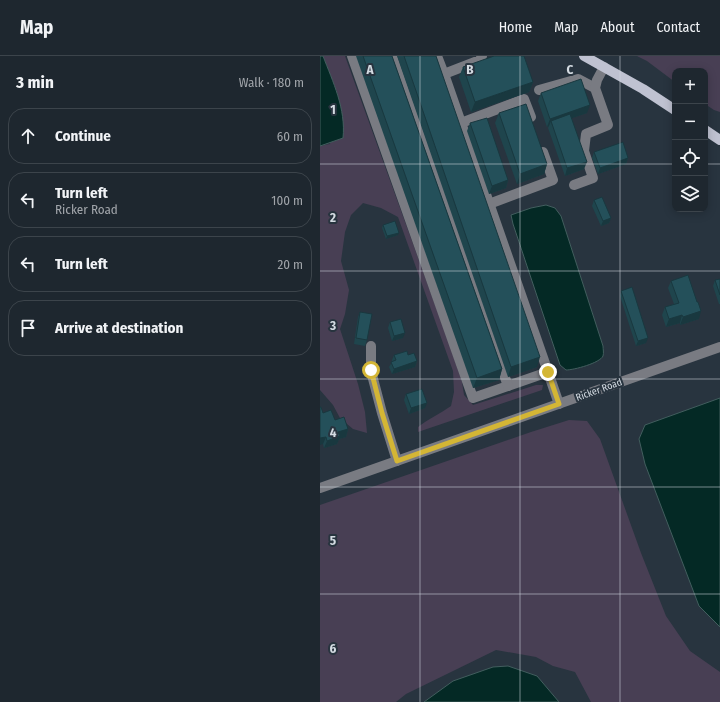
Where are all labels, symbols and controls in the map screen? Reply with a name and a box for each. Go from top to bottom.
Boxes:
text: Map [20,16,53,39]
text: Home [499,19,532,36]
text: Map [554,19,578,36]
text: About [600,19,635,36]
text: Contact [657,19,700,36]
text: A [365,62,374,77]
text: B [466,62,474,77]
text: C [567,62,574,77]
map controls [672,68,708,212]
button: + [672,68,708,104]
text: 3 min [16,72,54,93]
text: Walk · 180 m [239,75,304,90]
text: 1 [330,102,336,117]
button: − [672,104,708,140]
icon: ahead [17,125,39,147]
text: Continue [55,127,111,145]
text: 60 m [277,129,303,144]
button: locate [672,140,708,176]
button: layers [672,176,708,212]
text: Turn left [55,184,108,202]
icon: left [17,189,39,211]
text: 100 m [271,193,303,208]
text: Ricker Road [55,202,118,217]
text: 2 [329,210,336,225]
icon: left [17,253,39,275]
text: Turn left [55,255,108,273]
text: 20 m [277,257,303,272]
icon: arrive [17,317,39,339]
text: 3 [329,318,336,333]
text: Arrive at destination [55,319,183,337]
route start [362,361,380,379]
route end [539,363,557,381]
street label: Ricker Road [574,376,624,404]
text: 4 [330,425,337,440]
text: 5 [330,533,336,548]
text: 6 [330,641,337,656]

